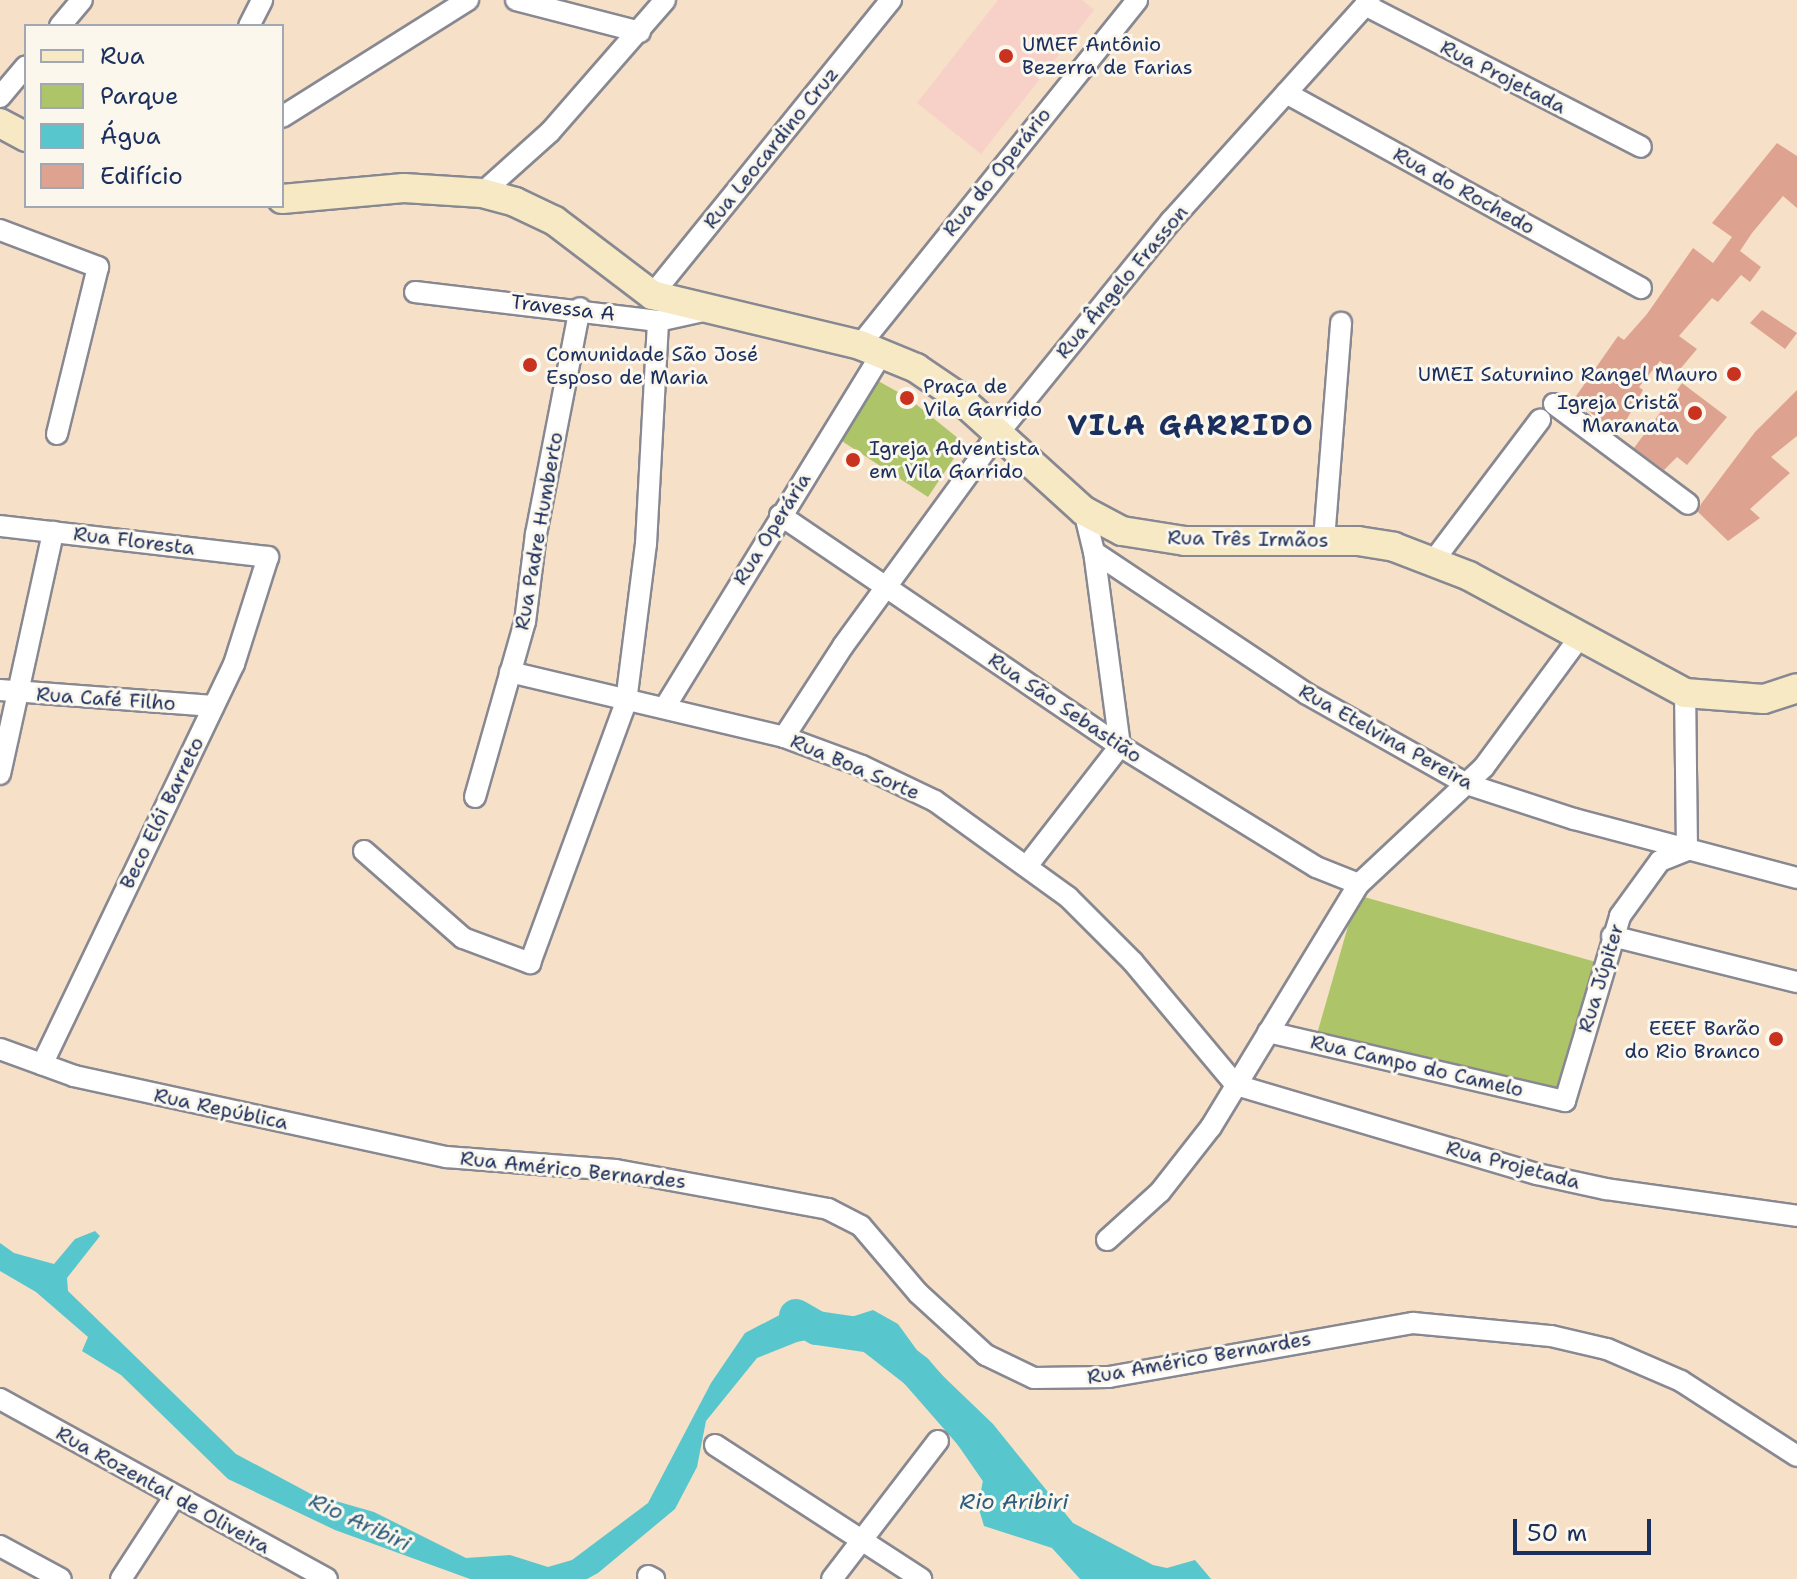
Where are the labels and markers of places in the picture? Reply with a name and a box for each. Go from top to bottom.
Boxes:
place label: UMEF Antônio Bezerra de Farias [1022,32,1193,79]
marker: UMEF Antônio Bezerra de Farias [997,47,1015,65]
place label: Comunidade São José Esposo de Maria [546,342,758,389]
marker: Comunidade São José Esposo de Maria [521,356,539,374]
place label: UMEI Saturnino Rangel Mauro [1418,362,1718,386]
marker: UMEI Saturnino Rangel Mauro [1725,365,1743,383]
place label: Praça de Vila Garrido [923,374,1042,421]
marker: Praça de Vila Garrido [898,389,916,407]
place label: Igreja Cristã Maranata [1557,390,1679,437]
marker: Igreja Cristã Maranata [1686,404,1704,422]
place label: Igreja Adventista em Vila Garrido [869,436,1039,483]
marker: Igreja Adventista em Vila Garrido [844,451,862,469]
place label: EEEF Barão do Rio Branco [1625,1016,1760,1063]
marker: EEEF Barão do Rio Branco [1767,1030,1785,1048]

